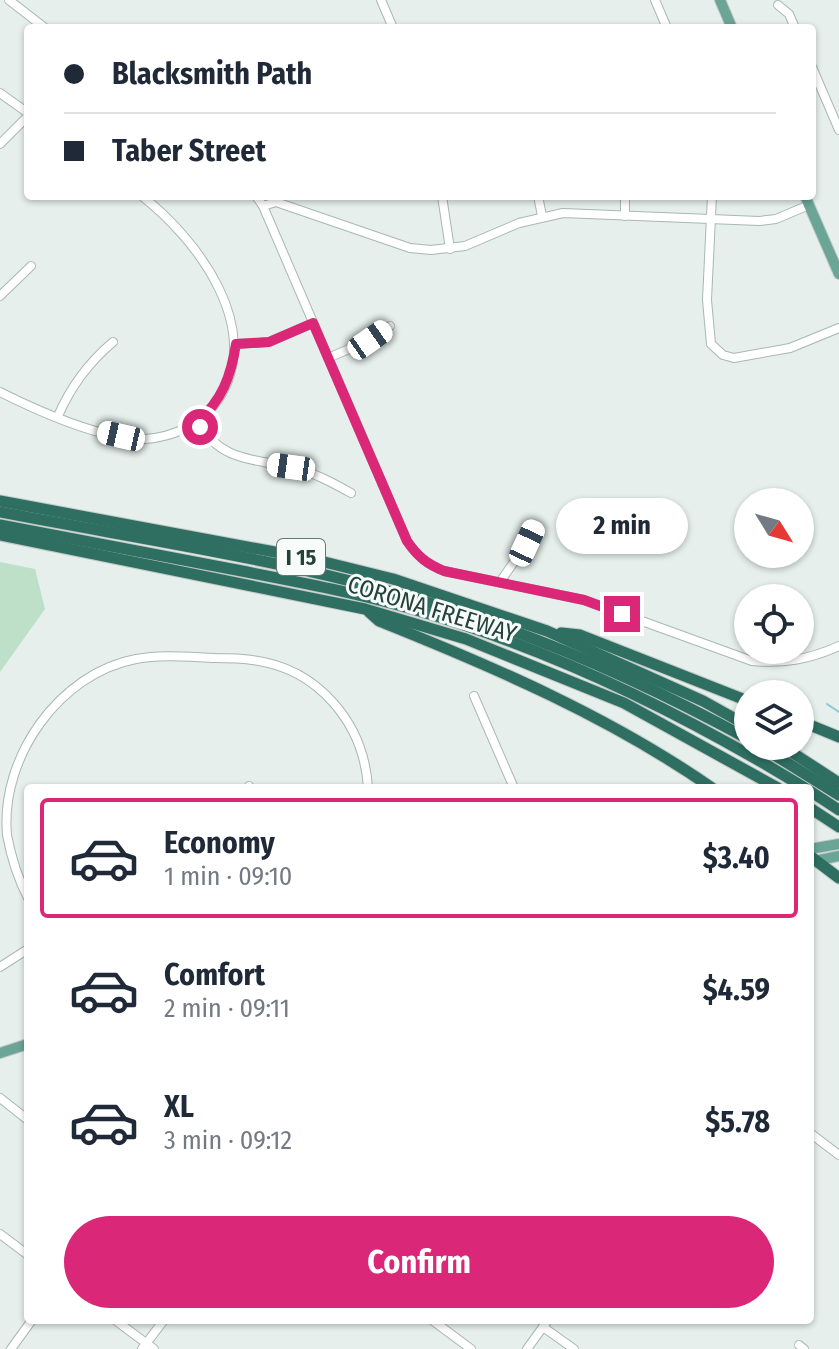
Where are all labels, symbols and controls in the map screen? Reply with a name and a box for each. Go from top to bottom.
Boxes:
text: Blacksmith Path [112,56,312,92]
text: Taber Street [112,133,266,169]
car [343,316,397,364]
route start [182,409,218,445]
car [95,419,147,453]
car [266,452,316,482]
north arrow [734,488,814,568]
map controls [734,488,814,760]
callout: 2 min [556,498,688,554]
text: 2 min [593,510,651,541]
car [506,516,548,570]
road number: I 15 [277,539,325,575]
street label: CORONA FREEWAY [344,570,520,648]
button: locate [734,584,814,664]
route end [604,596,640,632]
button: layers [734,680,814,760]
icon: car [68,822,140,894]
text: Economy [164,825,275,861]
text: $3.40 [703,840,770,876]
text: 1 min · 09:10 [164,861,292,892]
icon: car [68,954,140,1026]
text: Comfort [164,957,265,993]
text: $4.59 [703,972,770,1008]
text: 2 min · 09:11 [164,993,290,1024]
icon: car [68,1086,140,1158]
text: XL [164,1089,194,1125]
text: $5.78 [705,1104,770,1140]
text: 3 min · 09:12 [164,1125,292,1156]
button: Confirm [64,1216,774,1308]

